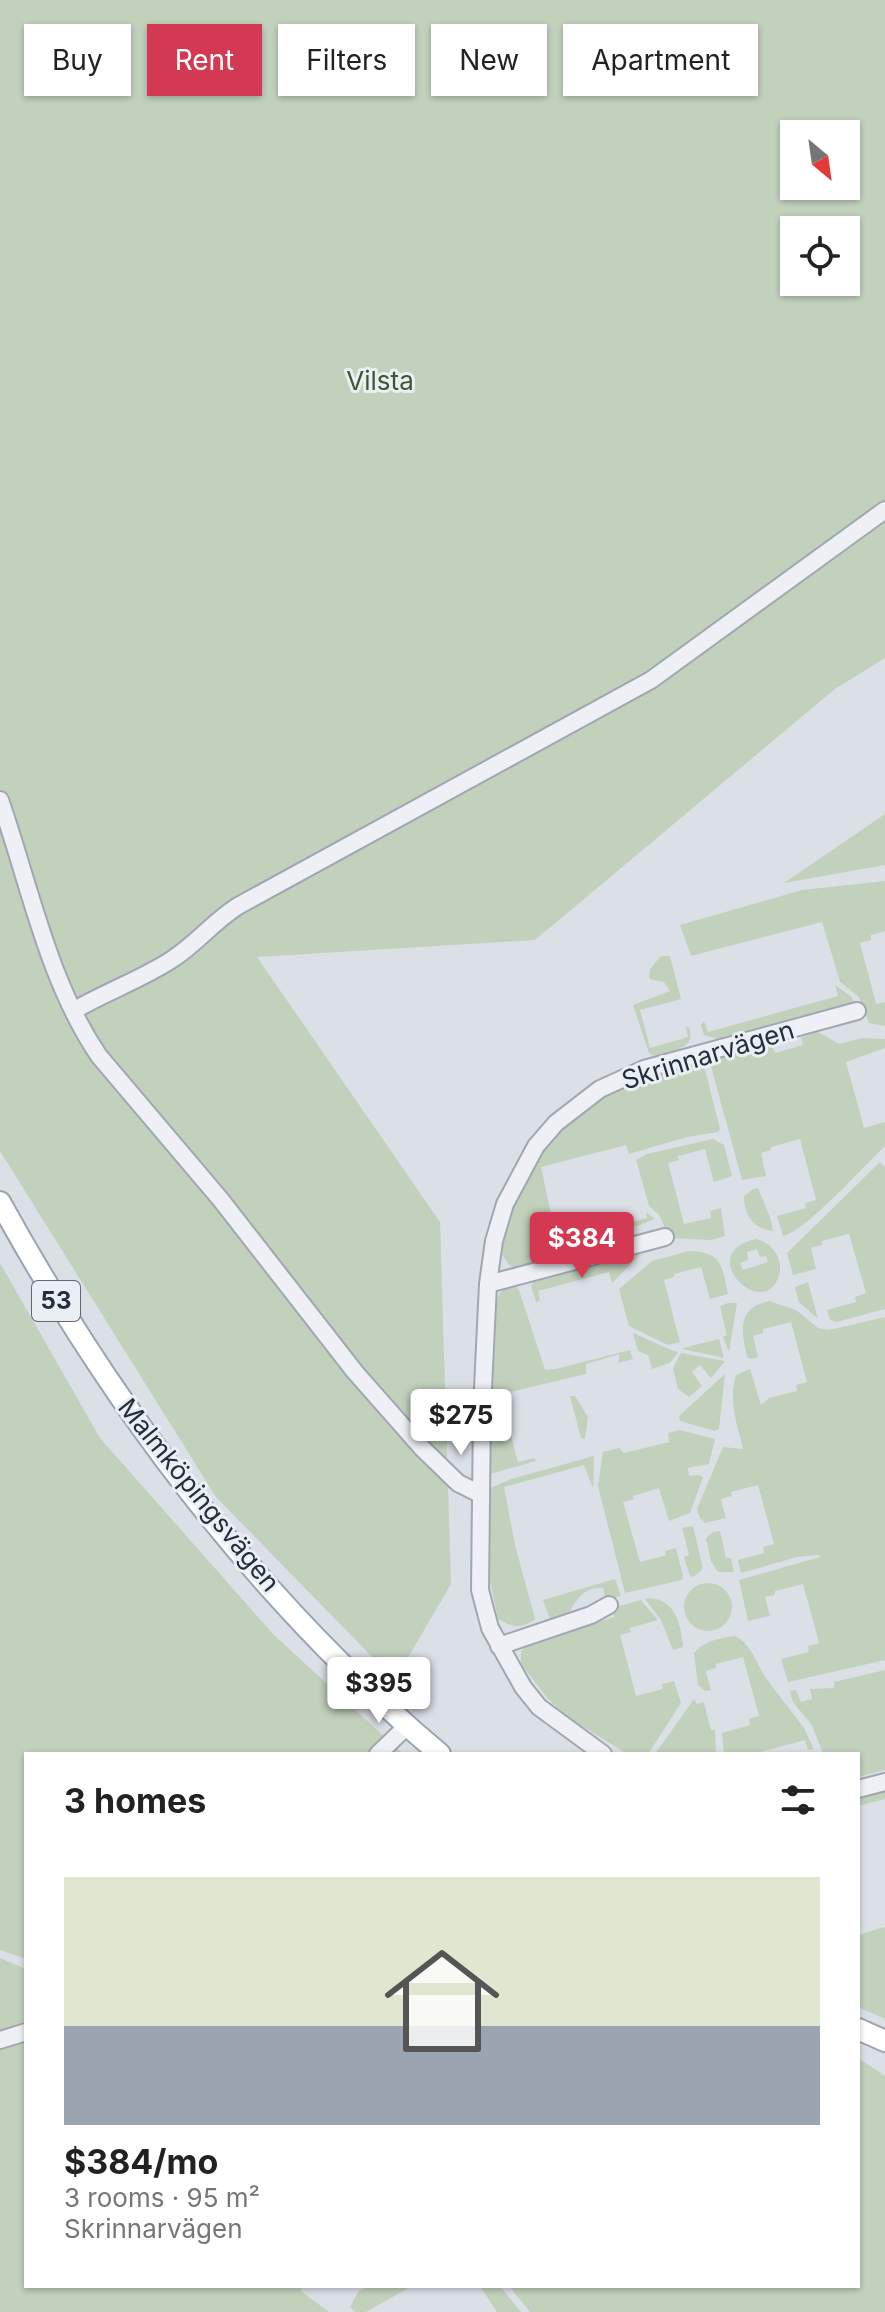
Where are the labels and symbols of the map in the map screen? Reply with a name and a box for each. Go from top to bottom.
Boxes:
north arrow [780,120,860,200]
park label: Vilsta [346,365,414,396]
street label: Skrinnarvägen [618,1014,798,1095]
pin: $384 [535,1212,629,1280]
road number: 53 [32,1281,80,1321]
pin: $275 [414,1389,508,1457]
street label: Malmköpingsvägen [112,1392,287,1597]
pin: $395 [332,1657,426,1725]

